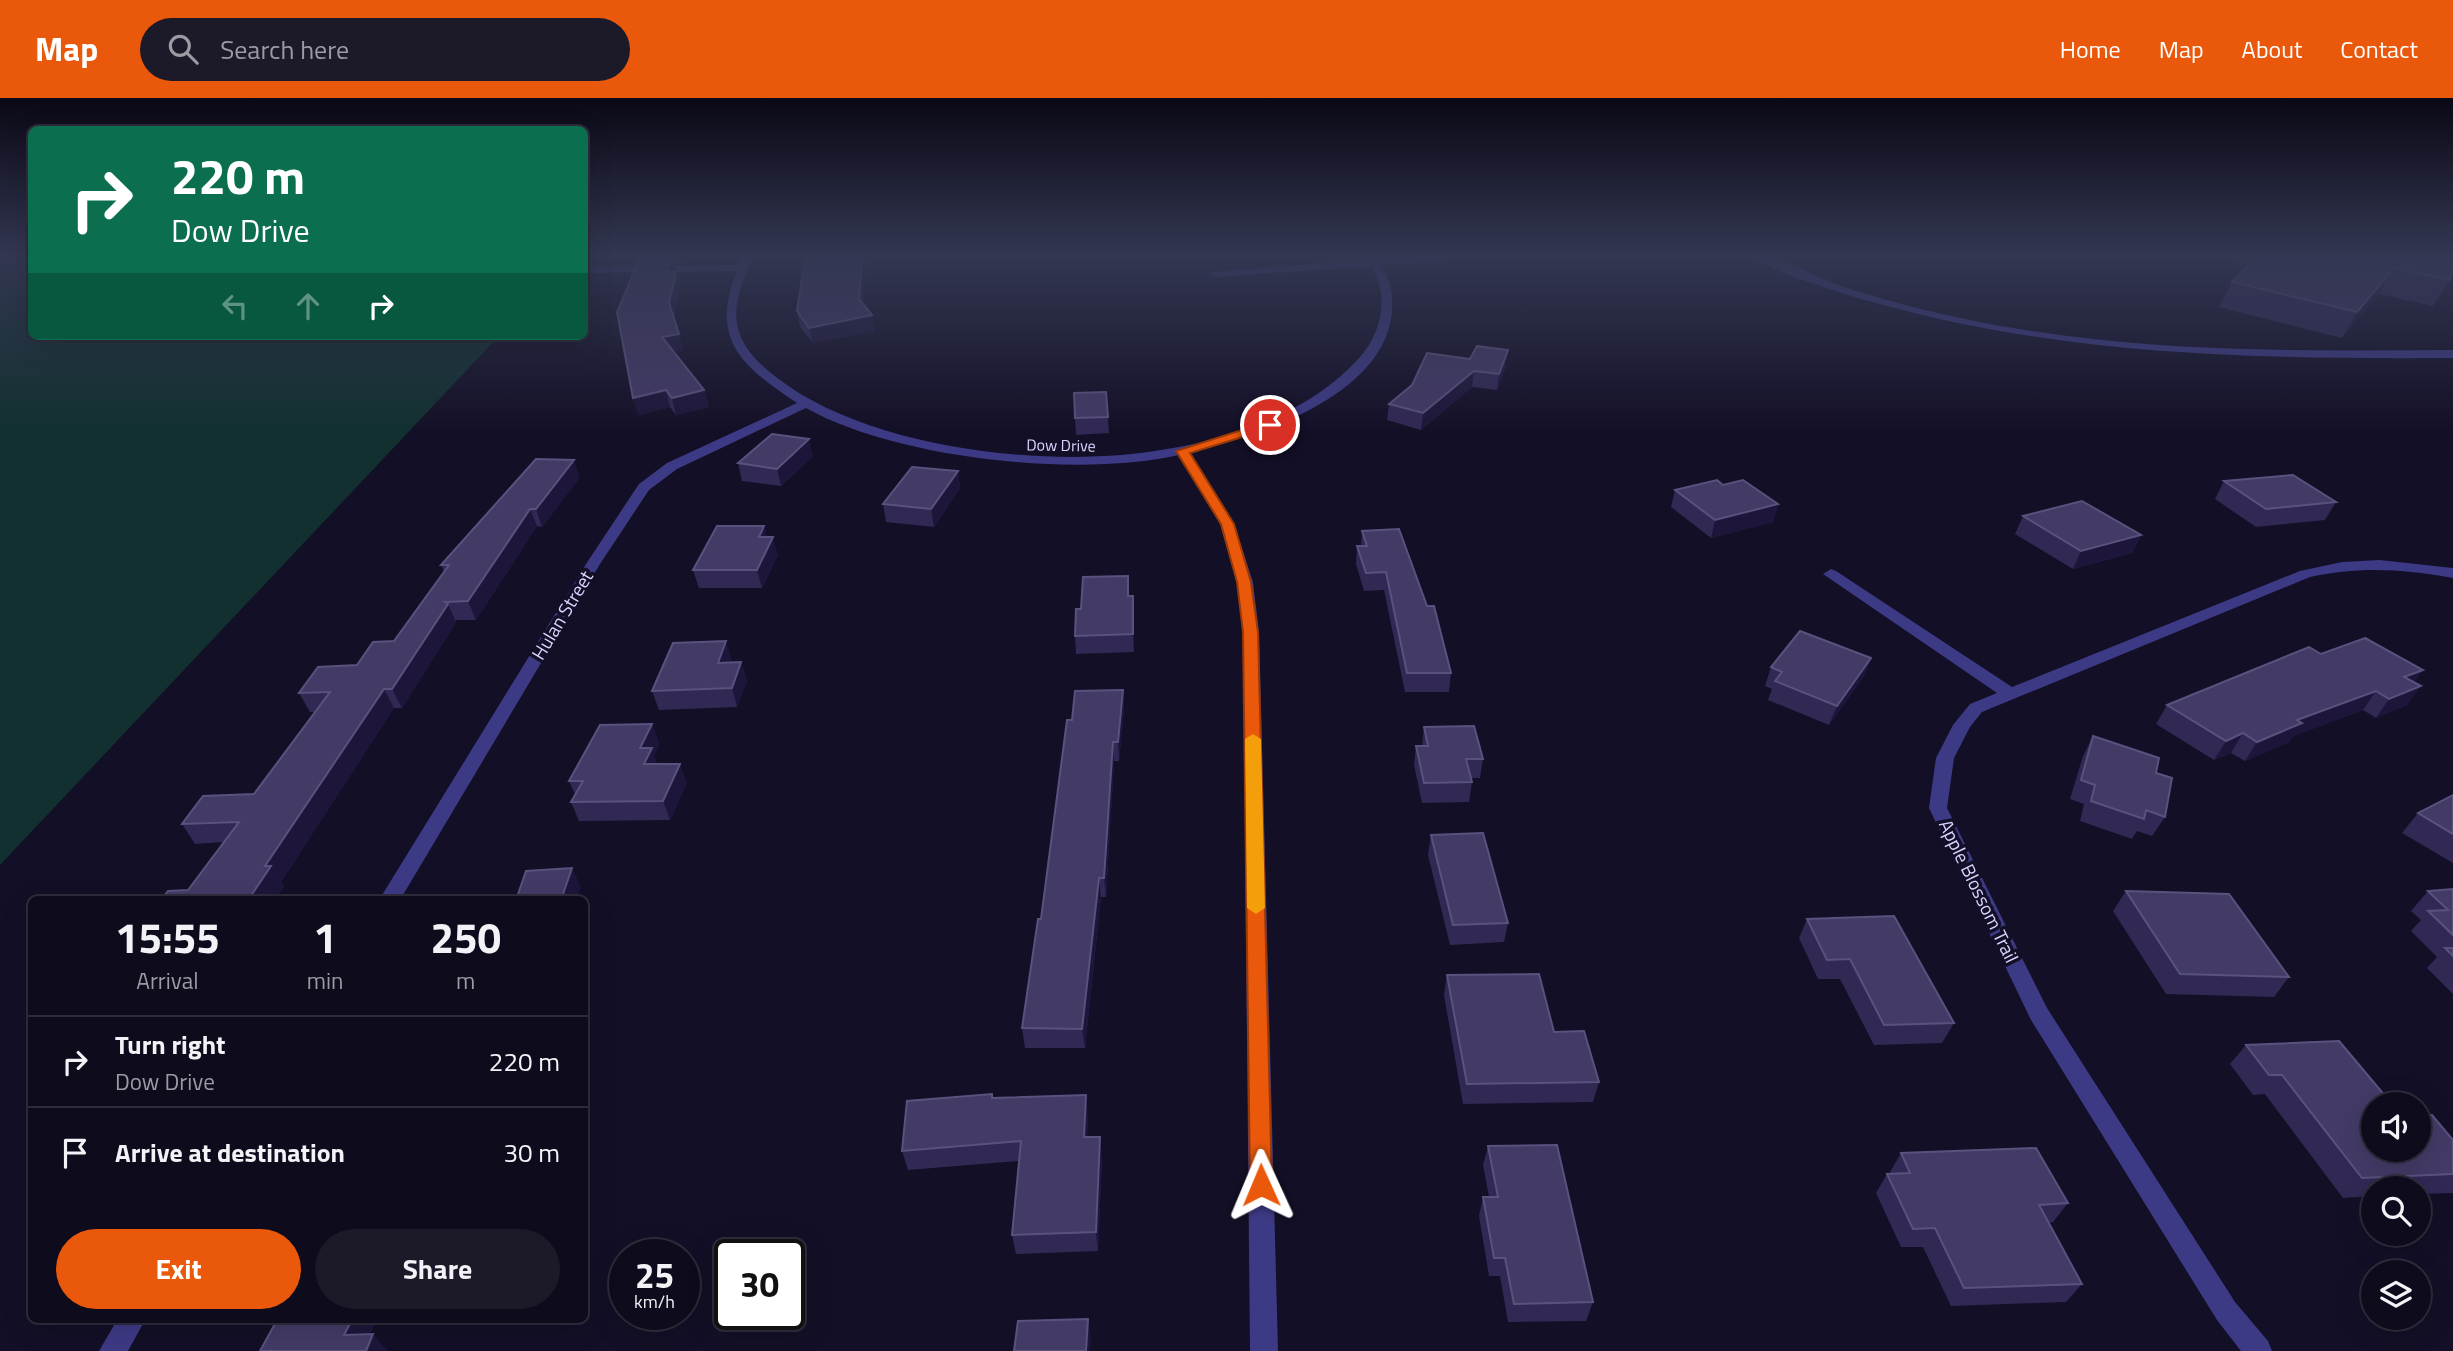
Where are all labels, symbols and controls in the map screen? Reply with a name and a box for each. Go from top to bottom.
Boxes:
search box [140,18,630,81]
text: Map [35,24,98,74]
icon: search [164,30,202,68]
text: Search here [220,30,349,69]
text: Home [2060,31,2121,67]
text: Map [2159,31,2204,67]
text: About [2242,31,2302,67]
text: Contact [2340,31,2418,67]
text: 220 m [171,138,305,213]
icon: right [56,154,147,245]
text: Dow Drive [171,206,310,254]
icon: left [216,287,254,325]
icon: ahead [289,287,327,325]
icon: right [362,287,400,325]
pin [1240,395,1300,455]
icon: arrive [1251,406,1289,444]
street label: Dow Drive [1026,432,1096,458]
street label: Hulan Street [523,564,600,665]
street label: Apple Blossom Trail [1932,814,2027,967]
text: 15:55 [115,905,220,969]
text: 1 [313,905,337,969]
text: 250 [430,905,501,969]
text: Arrival [136,963,199,998]
text: min [307,963,343,998]
text: m [456,963,475,998]
text: Turn right [115,1025,226,1064]
text: 220 m [489,1042,560,1081]
icon: right [56,1043,94,1081]
text: Dow Drive [115,1064,215,1099]
map controls [2361,1092,2431,1330]
button: sound [2361,1092,2431,1162]
text: Arrive at destination [115,1133,345,1172]
text: 30 m [503,1133,560,1172]
icon: arrive [56,1134,94,1172]
position arrow [1224,1148,1298,1222]
button: search [2361,1176,2431,1246]
button: Exit [56,1229,301,1309]
button: Share [315,1229,560,1309]
speed limit sign: 30 [714,1239,805,1330]
text: 25 [635,1248,674,1302]
button: layers [2361,1260,2431,1330]
text: km/h [634,1288,675,1315]

